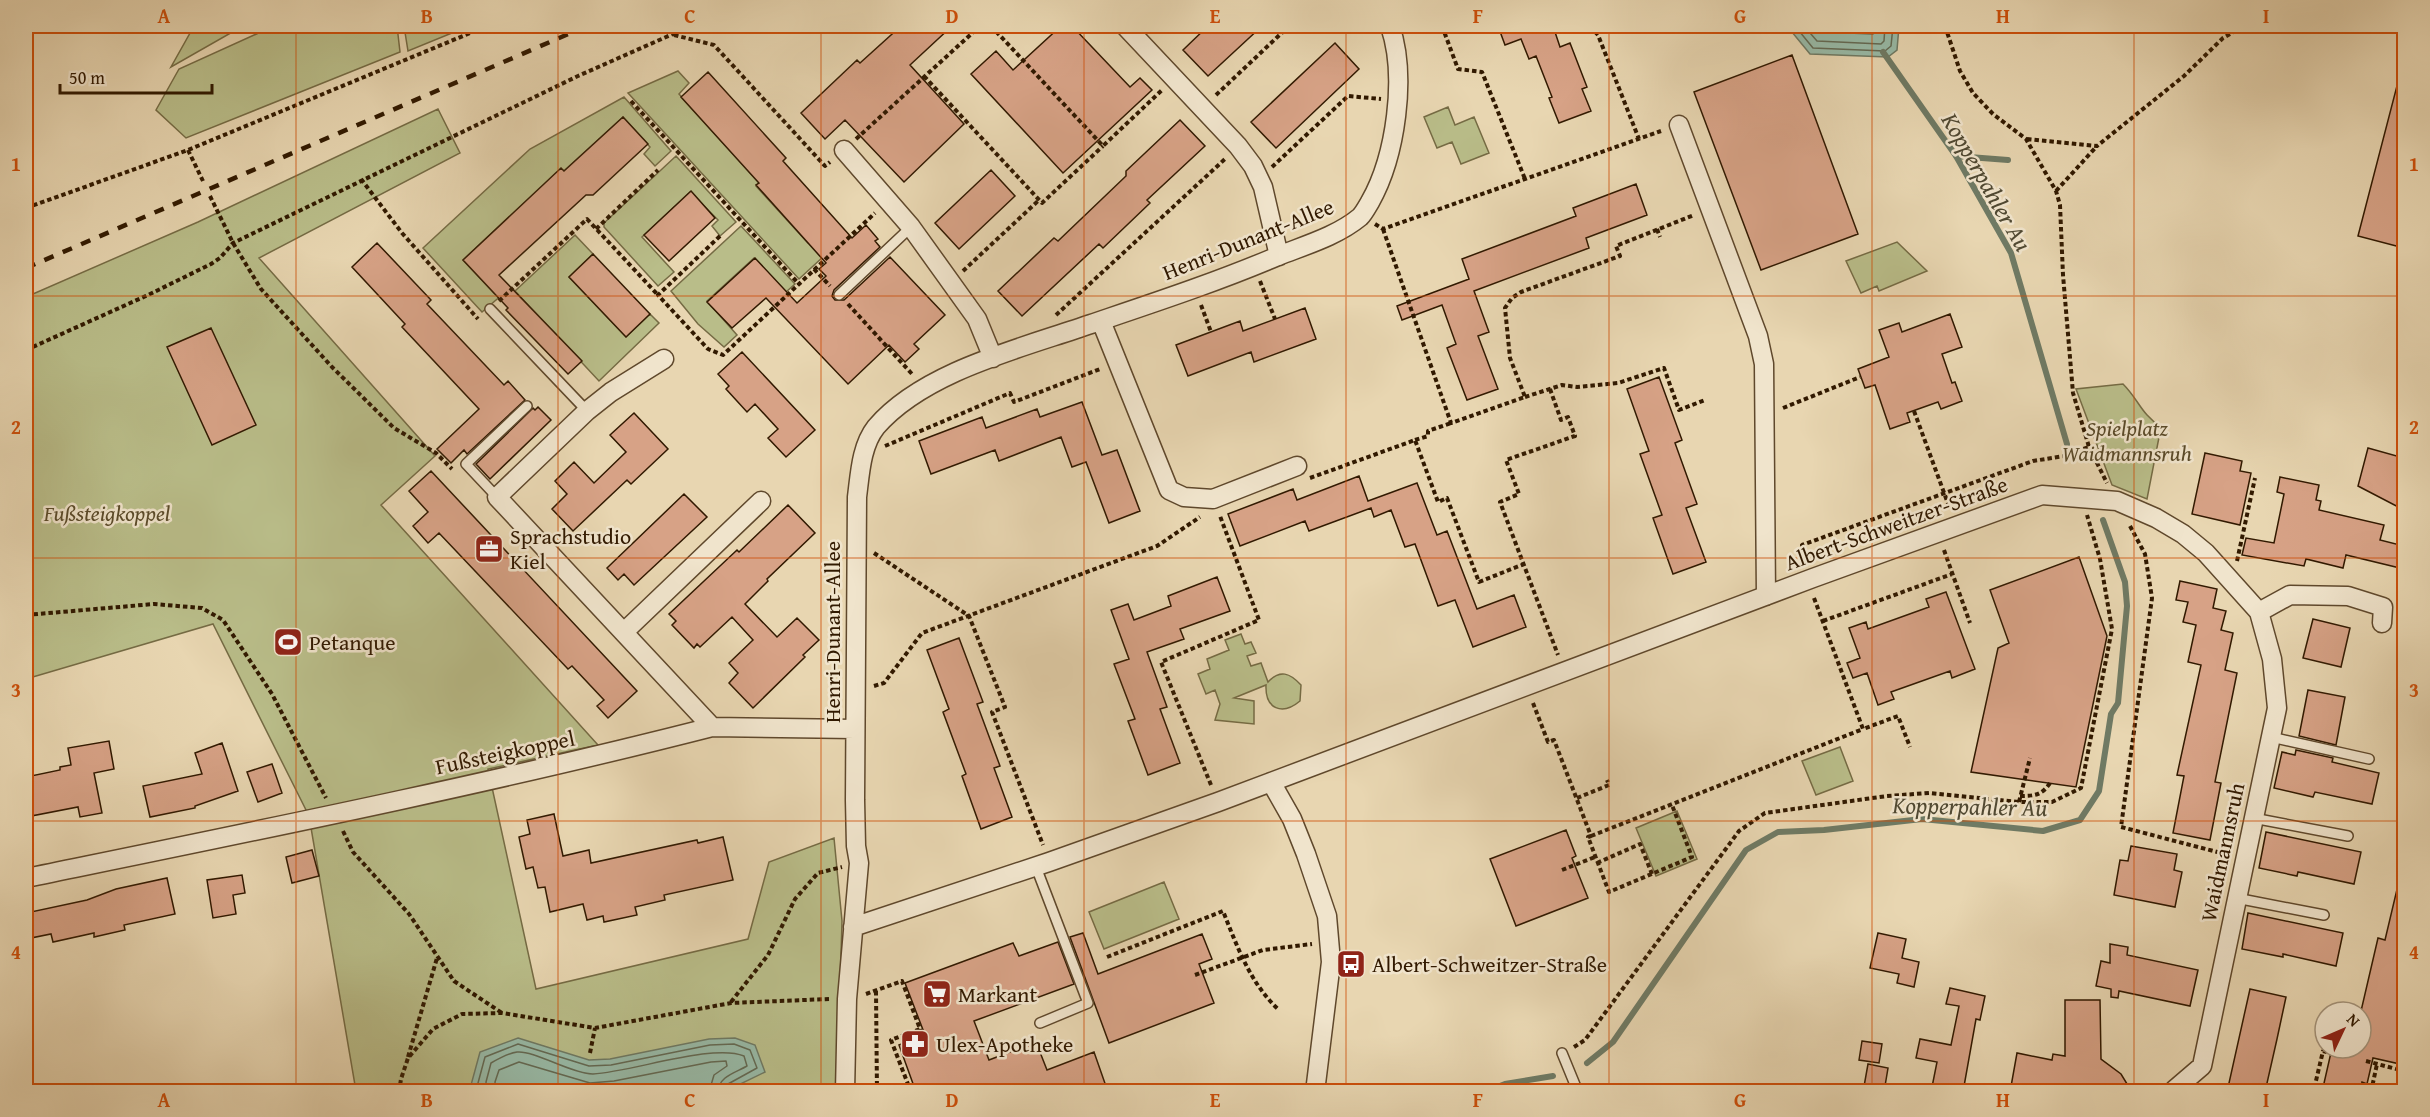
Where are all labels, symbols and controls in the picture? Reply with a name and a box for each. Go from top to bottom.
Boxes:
text: A [158,1,171,30]
text: B [421,1,433,30]
text: C [684,1,696,30]
text: D [945,1,959,30]
text: E [1210,1,1221,30]
text: F [1473,1,1483,30]
text: G [1734,1,1746,30]
text: H [1996,1,2010,30]
text: I [2263,1,2269,30]
scale bar [60,57,212,95]
text: 50 m [69,64,105,91]
water label: Kopperpahler Au [1933,105,2041,258]
text: 1 [11,149,21,178]
text: 1 [2409,149,2419,178]
street label: Henri-Dunant-Allee [1158,190,1338,288]
text: 2 [11,412,21,441]
park label: Spielplatz Waidmannsruh [2062,412,2192,469]
text: 2 [2409,412,2419,441]
street label: Albert-Schweitzer-Straße [1780,468,2012,578]
park label: Fußsteigkoppel [43,497,170,529]
place label: Sprachstudio Kiel [510,520,631,577]
office icon: Sprachstudio Kiel [473,533,505,565]
street label: Henri-Dunant-Allee [816,541,848,723]
sports icon: Petanque [272,626,304,658]
place label: Petanque [309,626,395,658]
text: 3 [11,675,21,704]
text: 3 [2409,675,2419,704]
street label: Fußsteigkoppel [432,722,578,782]
street label: Waidmannsruh [2192,779,2252,924]
water label: Kopperpahler Au [1891,787,2048,825]
text: 4 [11,937,21,966]
text: 4 [2409,937,2419,966]
bus stop icon: Albert-Schweitzer-Straße [1335,948,1367,980]
place label: Albert-Schweitzer-Straße [1372,948,1607,980]
supermarket icon: Markant [921,978,953,1010]
place label: Markant [958,978,1037,1010]
north arrow [2313,1000,2373,1060]
text: N [2341,1007,2366,1032]
pharmacy icon: Ulex-Apotheke [899,1028,931,1060]
place label: Ulex-Apotheke [936,1028,1073,1060]
text: A [158,1085,171,1114]
text: B [421,1085,433,1114]
text: C [684,1085,696,1114]
text: D [945,1085,959,1114]
text: E [1210,1085,1221,1114]
text: F [1473,1085,1483,1114]
text: G [1734,1085,1746,1114]
text: H [1996,1085,2010,1114]
text: I [2263,1085,2269,1114]

